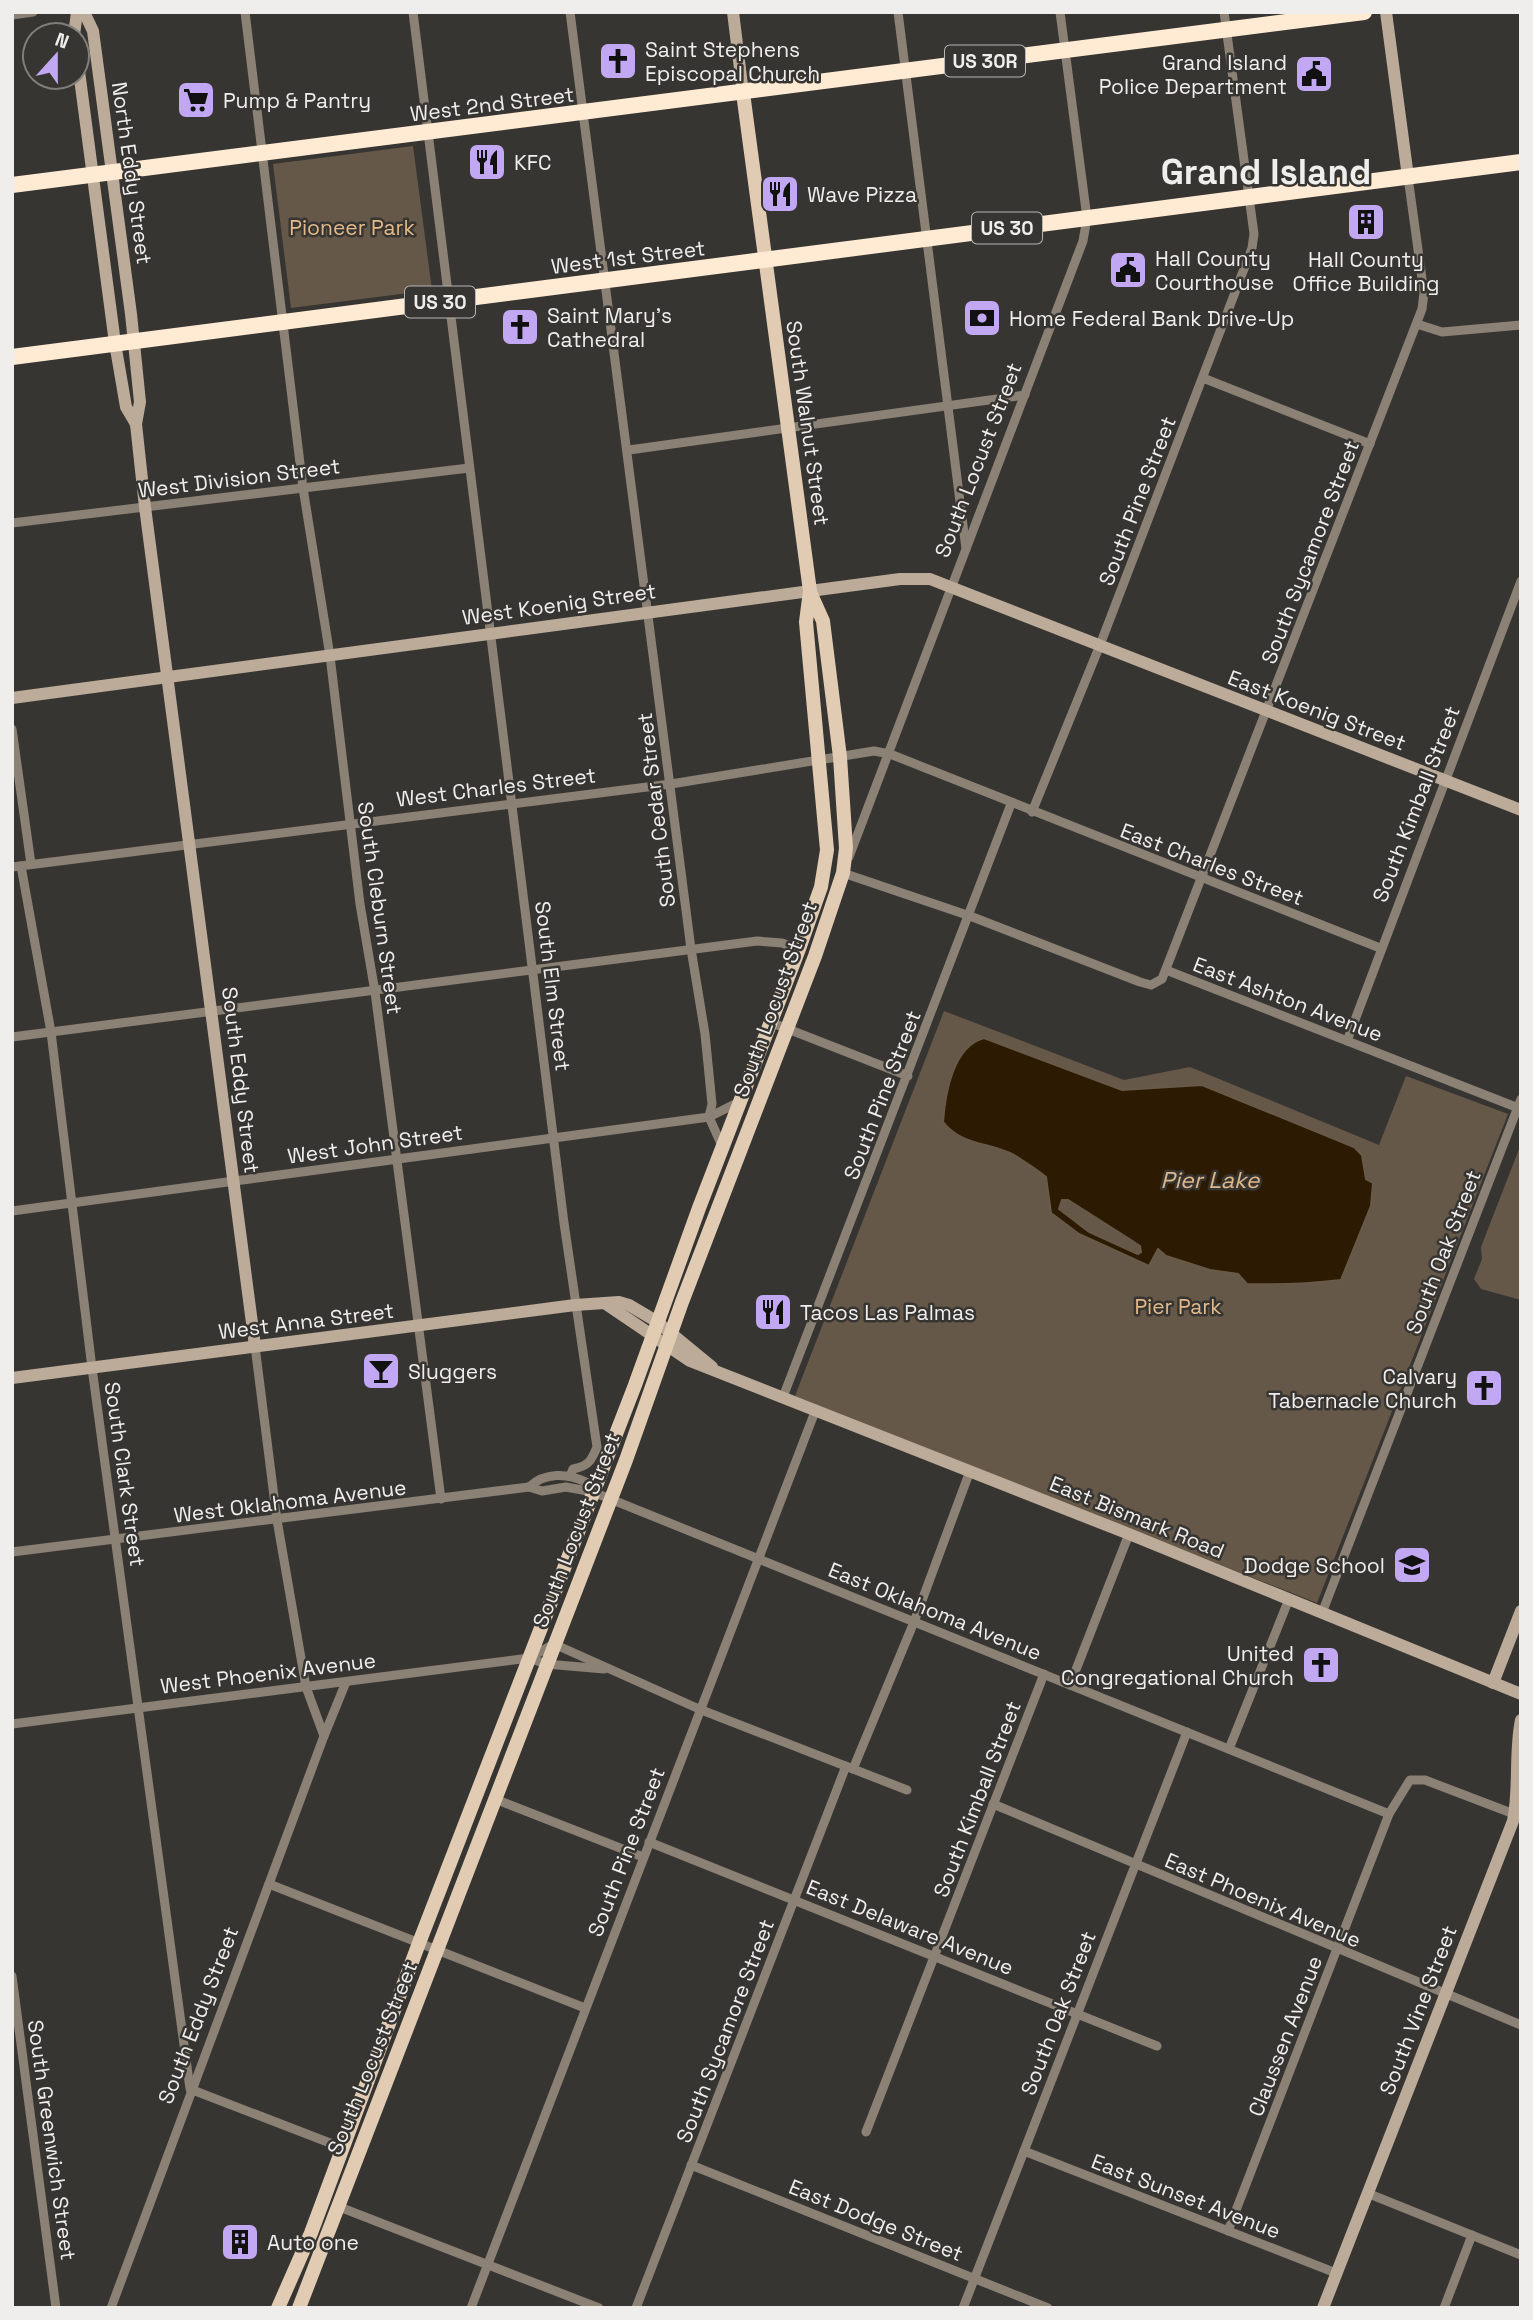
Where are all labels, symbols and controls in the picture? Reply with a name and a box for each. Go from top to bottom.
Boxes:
north arrow [21,21,91,91]
text: N [51,27,72,55]
place label: Saint Stephens Episcopal Church [645,36,820,87]
church icon: Saint Stephens Episcopal Church [597,40,639,82]
road number: US 30R [945,45,1025,76]
place label: Grand Island Police Department [1099,49,1287,100]
public building icon: Grand Island Police Department [1293,53,1335,95]
supermarket icon: Pump & Pantry [175,79,217,121]
street label: North Eddy Street [106,80,158,266]
street label: West 2nd Street [408,81,576,127]
place label: Pump & Pantry [223,87,371,114]
restaurant icon: KFC [466,141,508,183]
place label: KFC [514,149,551,176]
district label: Grand Island [1161,150,1371,194]
restaurant icon: Wave Pizza [759,173,801,215]
place label: Wave Pizza [807,181,917,208]
building icon: Hall County Office Building [1345,201,1387,243]
road number: US 30 [972,212,1042,244]
park label: Pioneer Park [289,214,415,241]
street label: West 1st Street [549,234,707,280]
place label: Hall County Courthouse [1155,245,1274,296]
place label: Hall County Office Building [1292,246,1440,297]
public building icon: Hall County Courthouse [1107,249,1149,291]
road number: US 30 [405,286,475,318]
bank icon: Home Federal Bank Drive-Up [961,297,1003,339]
place label: Saint Mary's Cathedral [547,302,672,353]
place label: Home Federal Bank Drive-Up [1009,305,1294,332]
church icon: Saint Mary's Cathedral [499,306,541,348]
street label: South Walnut Street [780,319,836,527]
street label: South Locust Street [928,359,1028,561]
street label: South Pine Street [1092,412,1182,590]
street label: South Sycamore Street [1255,436,1365,668]
street label: West Division Street [136,452,342,504]
street label: West Koenig Street [460,577,658,631]
street label: East Koenig Street [1224,664,1410,756]
street label: South Kimball Street [1366,702,1466,906]
street label: South Cedar Street [631,711,681,909]
street label: West Charles Street [395,761,597,813]
street label: South Cleburn Street [352,800,408,1016]
street label: East Charles Street [1116,817,1308,911]
street label: South Locust Street [727,897,823,1101]
street label: South Elm Street [529,899,577,1073]
street label: East Ashton Avenue [1189,950,1387,1048]
street label: South Eddy Street [216,985,266,1175]
street label: South Pine Street [837,1006,927,1184]
street label: West John Street [286,1118,464,1170]
water label: Pier Lake [1161,1165,1261,1195]
street label: South Oak Street [1399,1166,1487,1338]
restaurant icon: Tacos Las Palmas [752,1291,794,1333]
park label: Pier Park [1134,1293,1222,1320]
street label: West Anna Street [217,1297,395,1345]
place label: Tacos Las Palmas [800,1299,975,1326]
bar icon: Sluggers [360,1350,402,1392]
place label: Sluggers [408,1358,497,1385]
place label: Calvary Tabernacle Church [1268,1363,1457,1414]
church icon: Calvary Tabernacle Church [1463,1367,1505,1409]
street label: South Clark Street [99,1380,151,1568]
street label: South Locust Street [526,1429,626,1631]
street label: East Bismark Road [1046,1470,1228,1564]
street label: West Oklahoma Avenue [172,1473,408,1529]
school or university icon: Dodge School [1391,1544,1433,1586]
place label: Dodge School [1244,1552,1385,1579]
street label: East Oklahoma Avenue [824,1556,1046,1666]
place label: United Congregational Church [1061,1640,1294,1691]
church icon: United Congregational Church [1300,1644,1342,1686]
street label: West Phoenix Avenue [159,1646,377,1700]
street label: South Kimball Street [927,1697,1027,1901]
street label: South Pine Street [581,1763,671,1941]
street label: East Phoenix Avenue [1161,1846,1365,1954]
street label: East Delaware Avenue [802,1873,1018,1981]
street label: South Sycamore Street [670,1915,780,2147]
street label: South Vine Street [1373,1921,1463,2099]
street label: South Eddy Street [152,1922,244,2108]
street label: South Oak Street [1014,1927,1102,2099]
street label: Claussen Avenue [1242,1952,1328,2120]
street label: South Locust Street [321,1957,423,2159]
street label: South Greenwich Street [22,2018,82,2262]
street label: East Sunset Avenue [1088,2148,1284,2244]
street label: East Dodge Street [785,2173,967,2267]
building icon: Auto one [219,2221,261,2263]
place label: Auto one [267,2229,359,2256]

